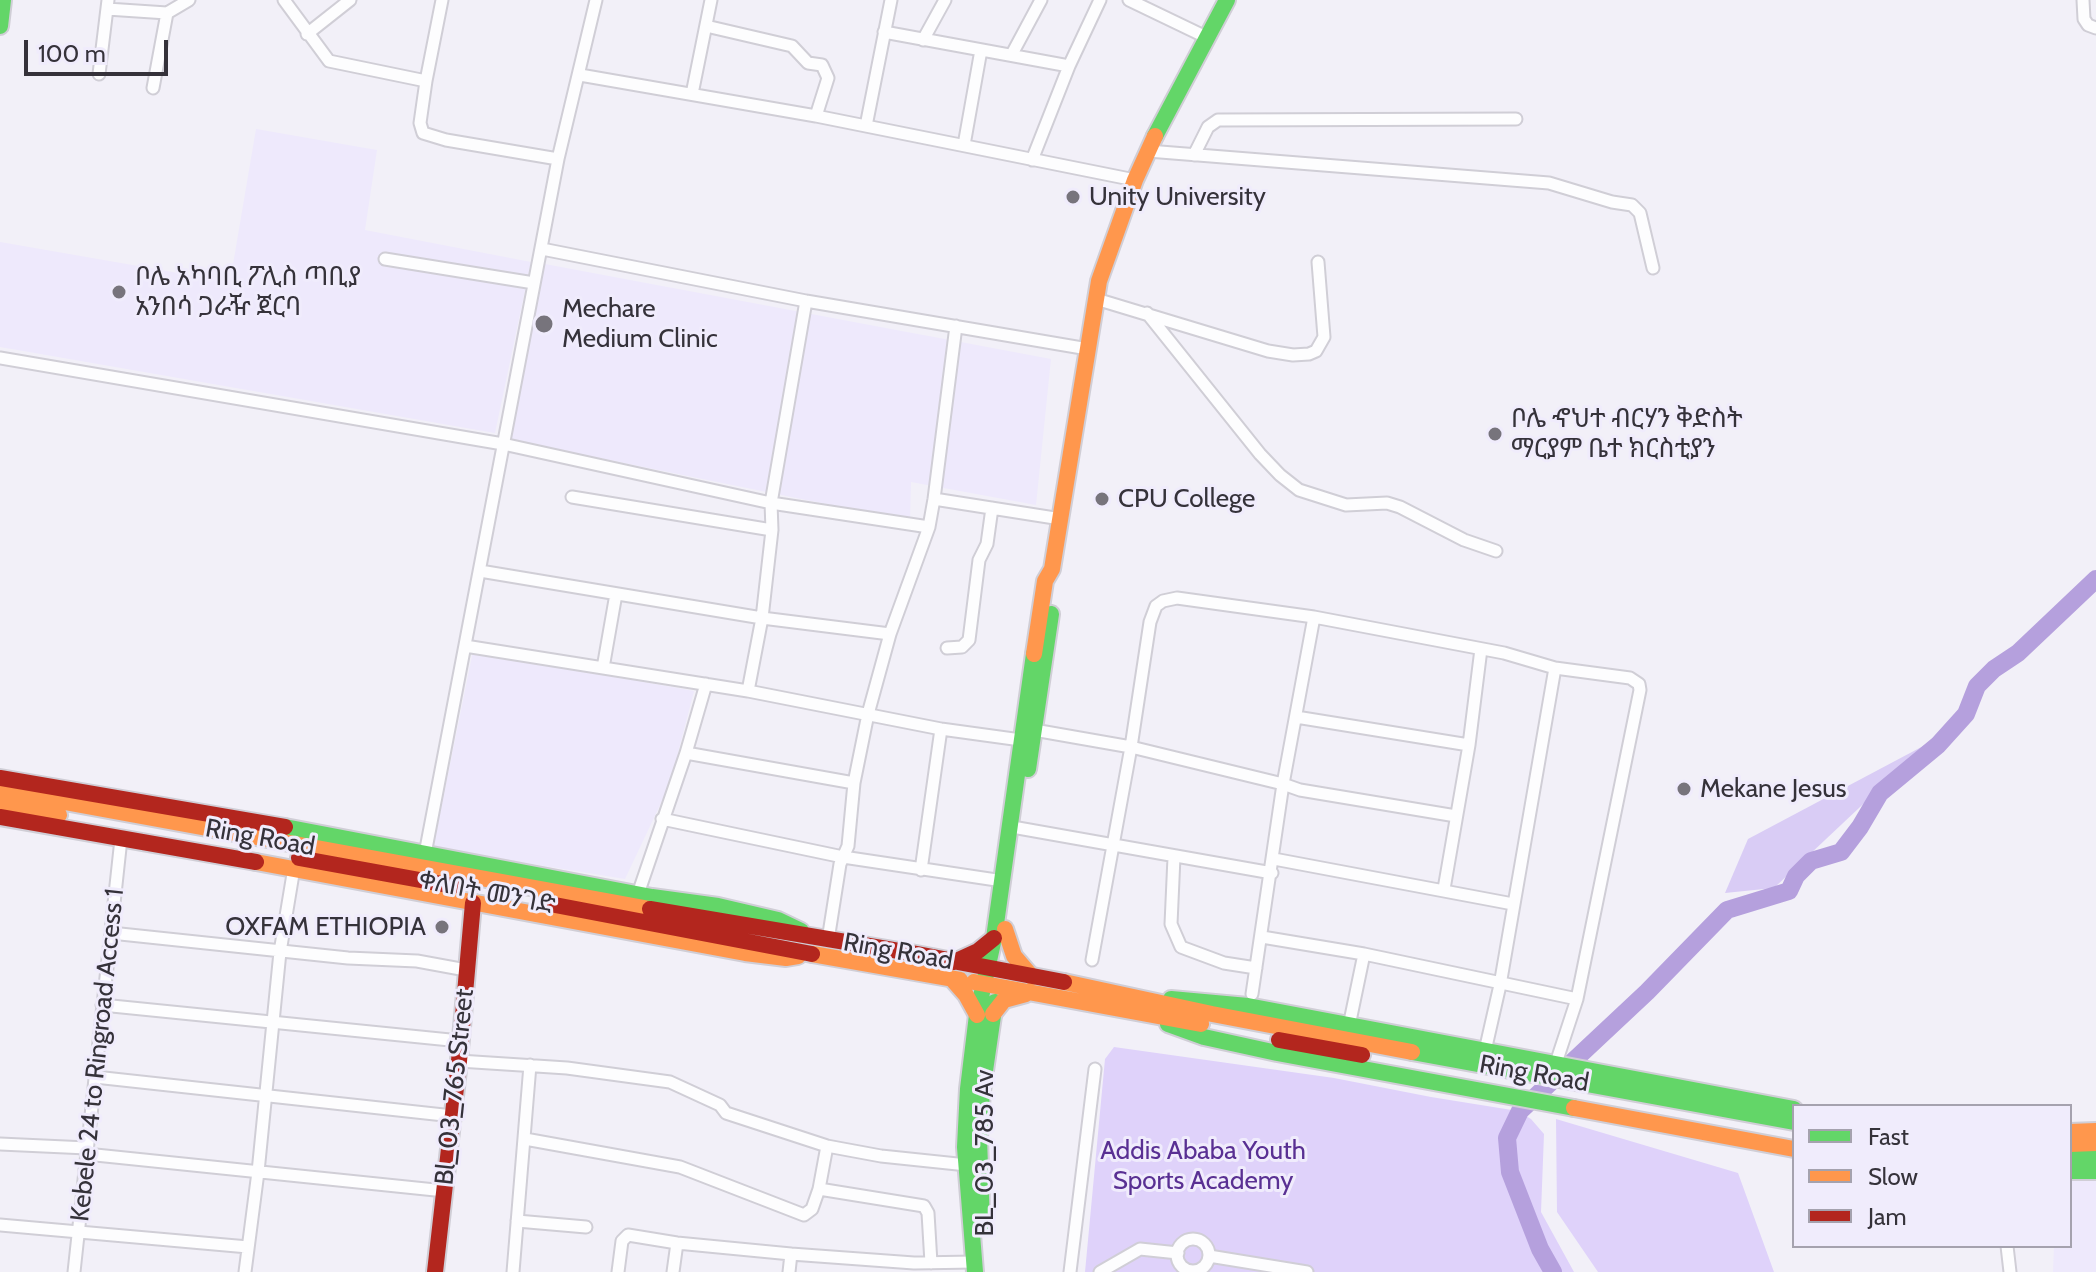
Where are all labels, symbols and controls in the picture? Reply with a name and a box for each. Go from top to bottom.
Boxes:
scale bar [28,24,172,74]
text: 100 m [38,39,106,68]
place label: Unity University [1089,181,1266,213]
marker: Unity University [1064,188,1082,206]
place label: ቦሌ አካባቢ ፖሊስ ጣቢያ አንበሳ ጋራዥ ጀርባ [135,261,361,322]
marker: ቦሌ አካባቢ ፖሊስ ጣቢያ አንበሳ ጋራዥ ጀርባ [110,283,128,301]
place label: Mechare Medium Clinic [562,293,718,354]
marker: Mechare Medium Clinic [533,313,555,335]
place label: ቦሌ ኆህተ ብርሃን ቅድስት ማርያም ቤተ ክርስቲያን [1511,403,1743,464]
marker: ቦሌ ኆህተ ብርሃን ቅድስት ማርያም ቤተ ክርስቲያን [1486,425,1504,443]
place label: CPU College [1118,483,1255,515]
marker: CPU College [1093,490,1111,508]
place label: Mekane Jesus [1700,773,1847,805]
marker: Mekane Jesus [1675,780,1693,798]
street label: Ring Road [203,813,317,863]
street label: ቀለበት መንገድ [416,864,558,922]
street label: Kebele 24 to Ringroad Access 1 [65,887,131,1223]
place label: OXFAM ETHIOPIA [225,911,426,943]
marker: OXFAM ETHIOPIA [433,918,451,936]
street label: Ring Road [841,927,955,977]
street label: Bl_03_765 Street [429,987,481,1187]
street label: Ring Road [1477,1049,1591,1099]
street label: BL_03_785 Av [969,1070,1001,1236]
legend [1792,1104,2072,1248]
text: Fast [1868,1122,1909,1151]
park label: Addis Ababa Youth Sports Academy [1100,1135,1306,1196]
text: Slow [1868,1162,1918,1191]
text: Jam [1868,1202,1906,1231]

